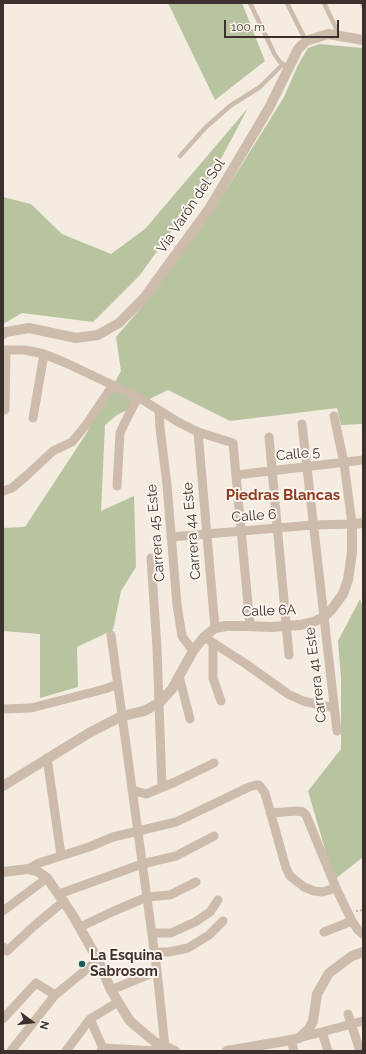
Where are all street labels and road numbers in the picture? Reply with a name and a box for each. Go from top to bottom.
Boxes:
street label: Vía Varón del Sol [153,156,229,256]
street label: Calle 5 [275,443,321,465]
street label: Carrera 44 Este [179,481,205,581]
street label: Carrera 45 Este [143,483,169,583]
street label: Calle 6 [231,506,277,526]
street label: Calle 6A [242,602,296,620]
street label: Carrera 41 Este [302,626,330,724]

